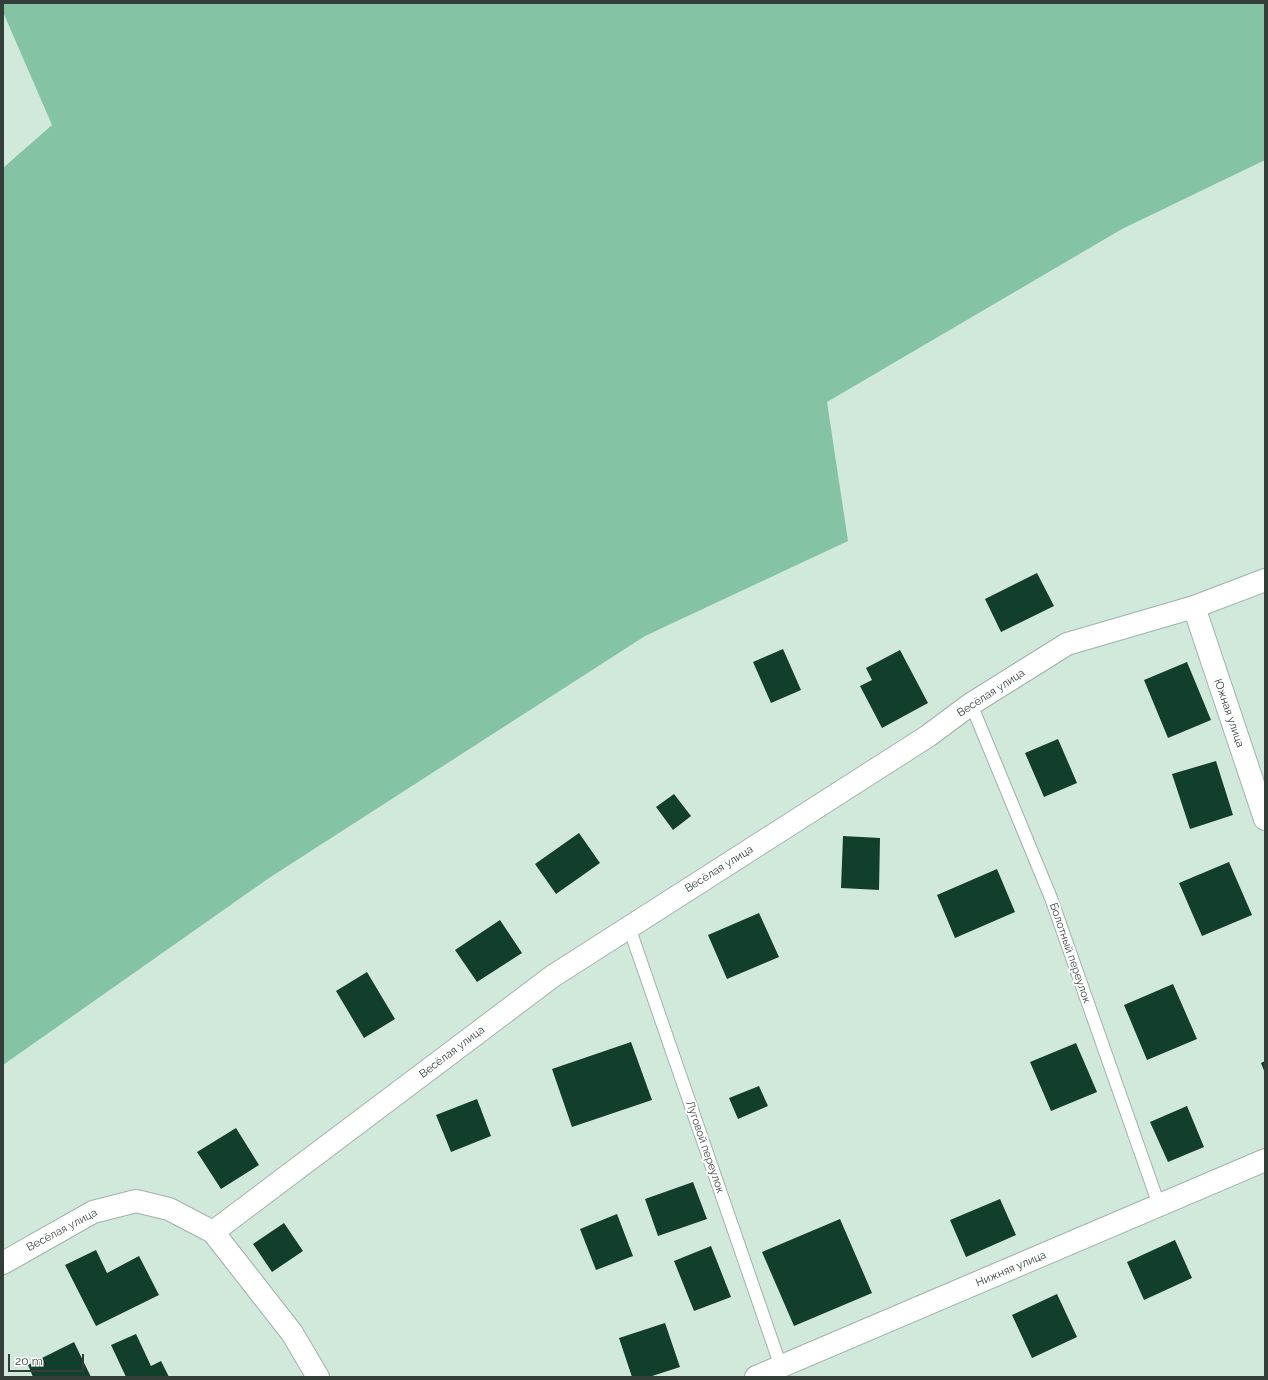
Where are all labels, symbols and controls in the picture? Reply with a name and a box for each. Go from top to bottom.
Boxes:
street label: Весёлая улица [955,666,1027,720]
street label: Южная улица [1211,677,1247,749]
street label: Весёлая улица [682,843,756,895]
street label: Болотный переулок [1047,901,1093,1005]
street label: Весёлая улица [417,1023,487,1081]
street label: Луговой переулок [683,1099,727,1195]
street label: Весёлая улица [24,1206,100,1254]
street label: Нижняя улица [974,1248,1048,1290]
scale bar [10,1346,86,1372]
text: 20 m [15,1354,43,1368]

